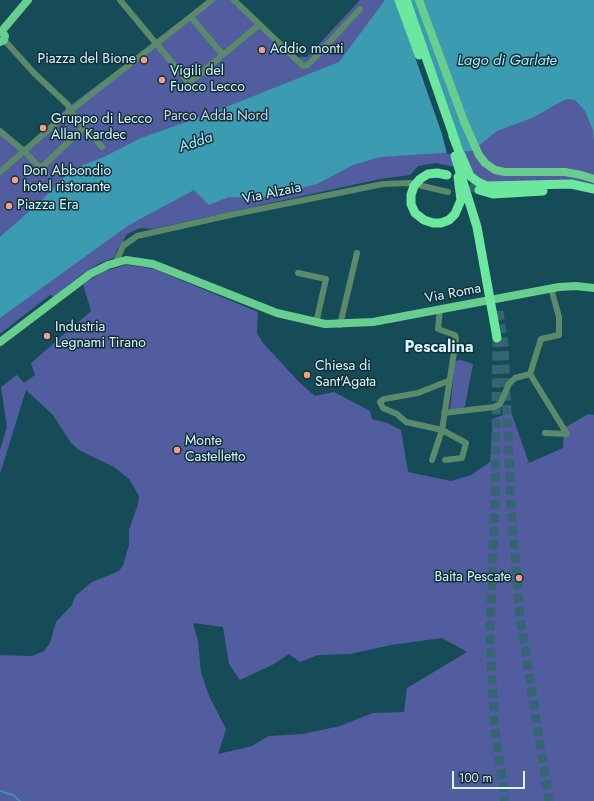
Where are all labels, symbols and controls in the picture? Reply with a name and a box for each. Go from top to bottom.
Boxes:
place label: Addio monti [270,42,344,58]
marker: Addio monti [257,45,267,55]
place label: Piazza del Bione [37,52,136,68]
water label: Lago di Garlate [457,52,557,70]
marker: Piazza del Bione [139,55,149,65]
place label: Vigili del Fuoco Lecco [170,64,245,96]
marker: Vigili del Fuoco Lecco [157,75,167,85]
park label: Parco Adda Nord [164,109,268,125]
place label: Gruppo di Lecco Allan Kardec [51,112,152,144]
marker: Gruppo di Lecco Allan Kardec [38,123,48,133]
water label: Adda [177,129,215,157]
place label: Don Abbondio hotel ristorante [23,164,111,196]
marker: Don Abbondio hotel ristorante [10,175,20,185]
street label: Via Alzaia [241,180,303,208]
place label: Piazza Era [17,198,79,214]
marker: Piazza Era [4,201,14,211]
street label: Via Roma [423,280,483,308]
place label: Industria Legnami Tirano [55,320,146,352]
marker: Industria Legnami Tirano [42,331,52,341]
district label: Pescalina [404,338,474,358]
place label: Chiesa di Sant'Agata [315,359,376,392]
marker: Chiesa di Sant'Agata [302,370,312,380]
place label: Monte Castelletto [185,434,246,466]
marker: Monte Castelletto [172,445,182,455]
place label: Baita Pescate [434,570,511,586]
marker: Baita Pescate [514,573,524,583]
scale bar [454,763,527,789]
text: 100 m [459,769,492,787]

